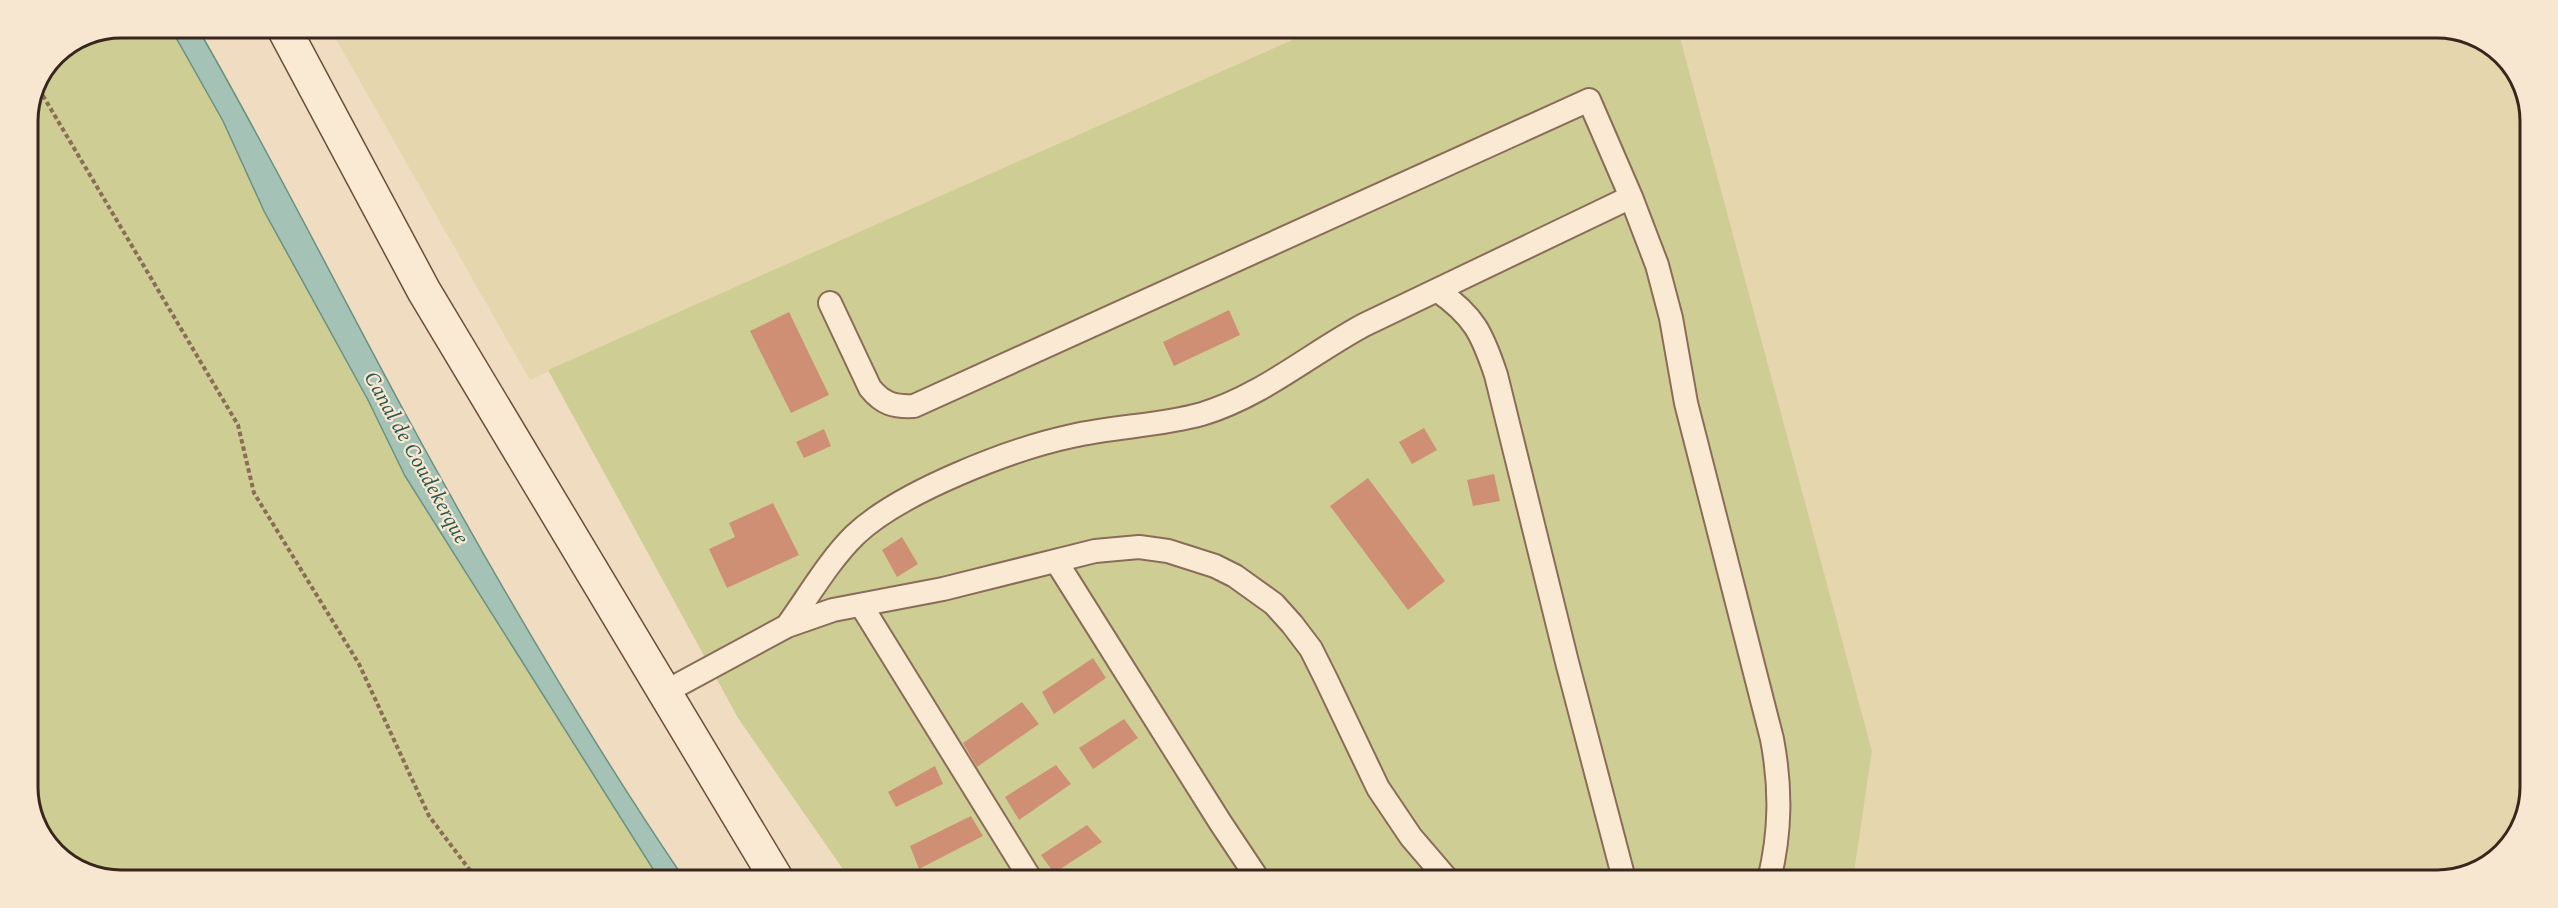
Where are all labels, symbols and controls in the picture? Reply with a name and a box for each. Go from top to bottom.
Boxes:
water label: Canal de Coudekerque [355,366,477,550]

